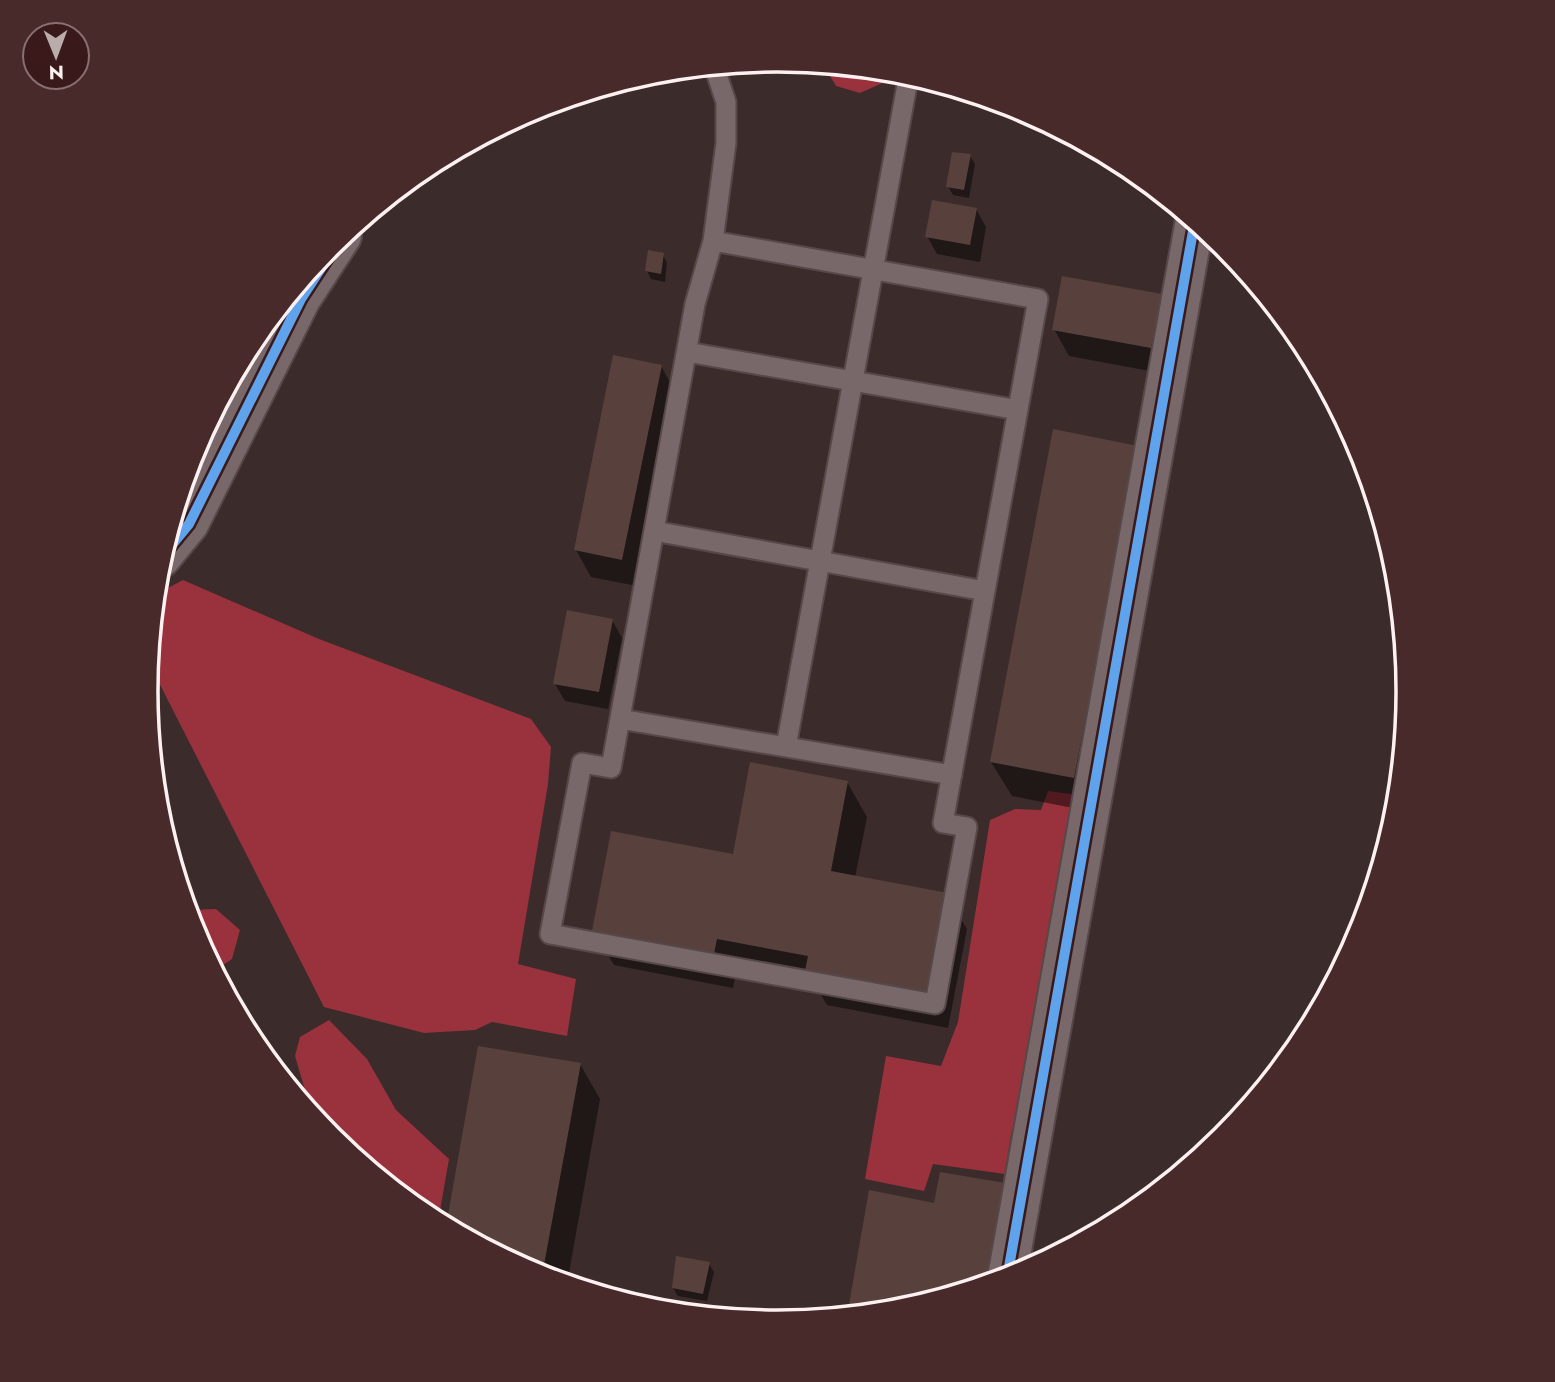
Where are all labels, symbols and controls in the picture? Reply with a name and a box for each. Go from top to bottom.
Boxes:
north arrow [21,21,91,91]
text: N [49,59,64,86]

